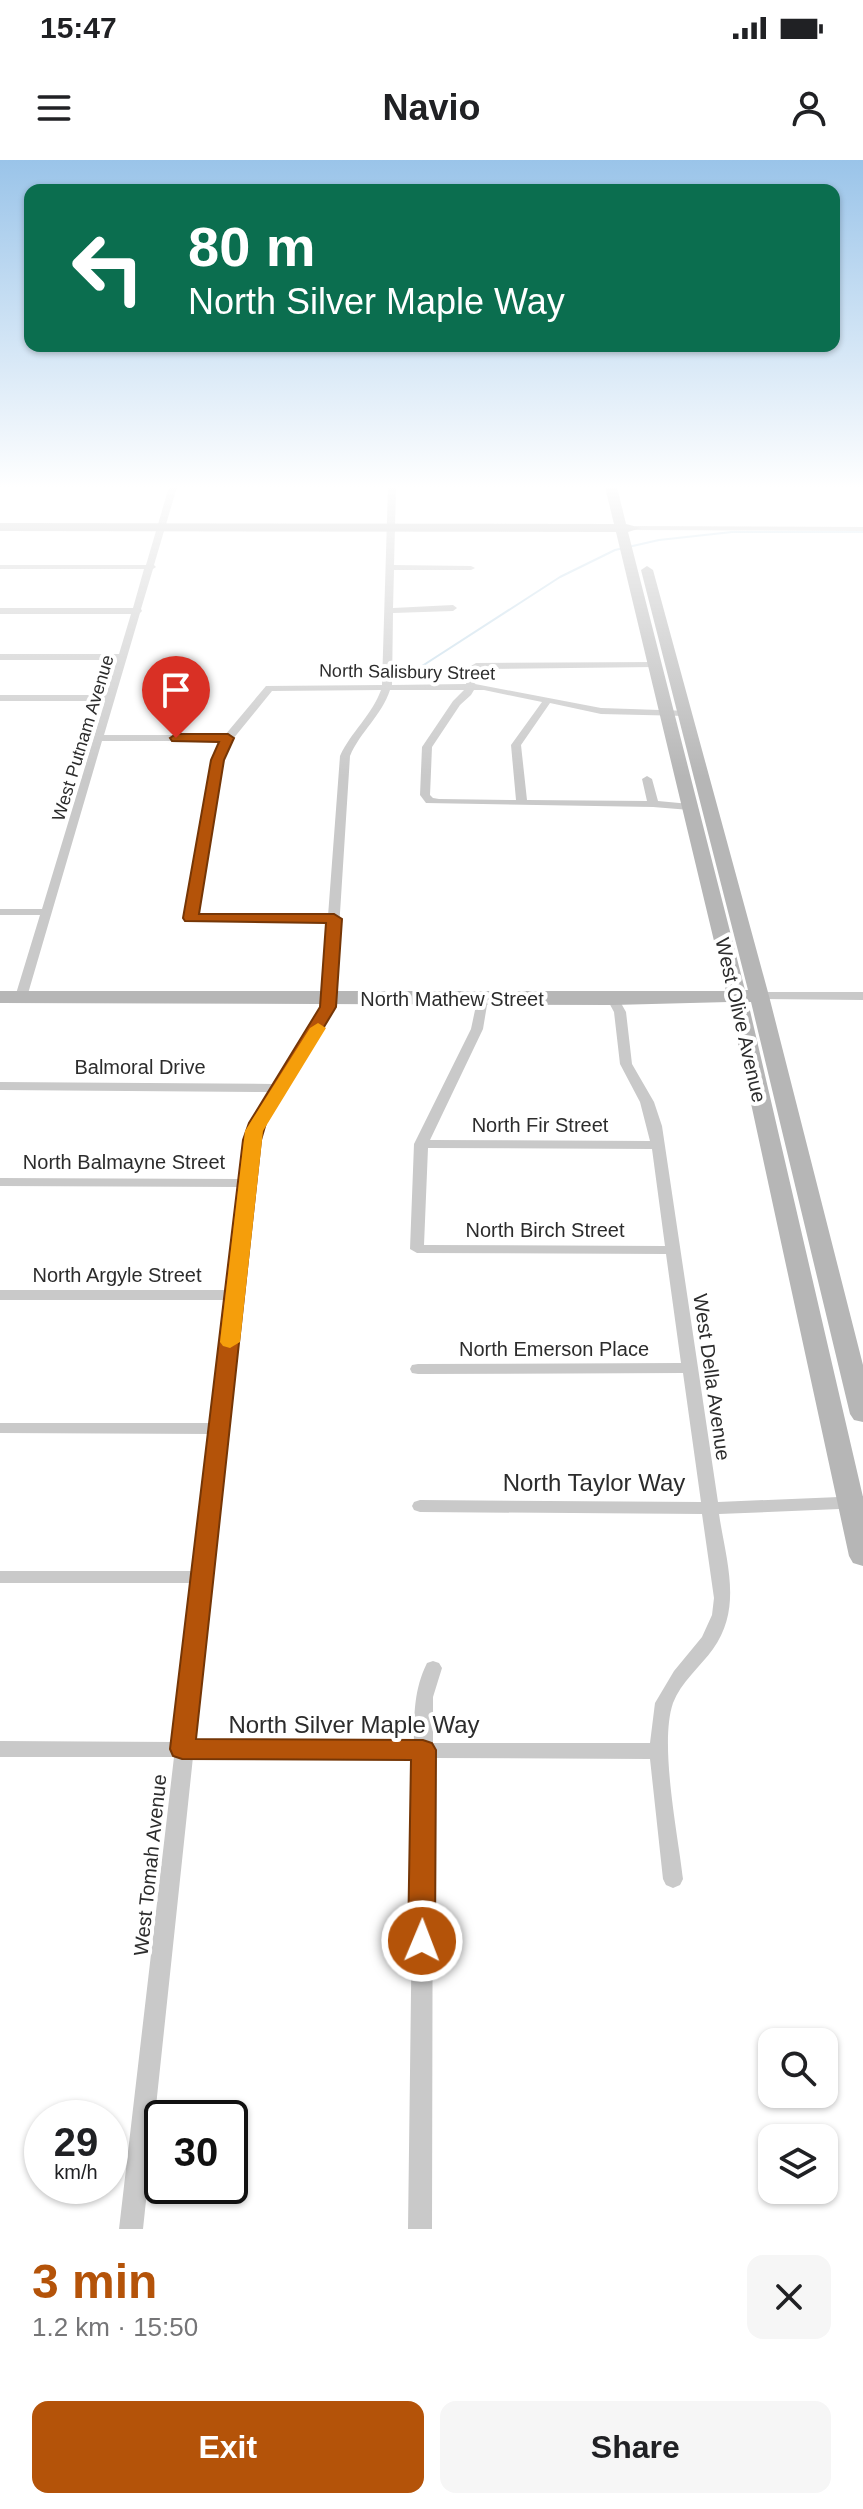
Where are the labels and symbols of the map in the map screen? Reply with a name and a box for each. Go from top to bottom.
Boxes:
street label: West Putnam Avenue [48,653,118,823]
pin [142,656,210,738]
street label: North Salisbury Street [319,660,495,684]
street label: West Olive Avenue [711,936,771,1104]
street label: North Mathew Street [360,988,544,1010]
street label: Balmoral Drive [74,1056,206,1078]
street label: North Fir Street [472,1114,609,1136]
street label: North Balmayne Street [23,1151,226,1173]
street label: North Birch Street [466,1219,625,1241]
street label: North Argyle Street [33,1264,202,1286]
street label: West Della Avenue [689,1292,735,1462]
street label: North Emerson Place [459,1338,649,1360]
street label: North Taylor Way [503,1469,685,1496]
street label: North Silver Maple Way [228,1711,480,1738]
street label: West Tomah Avenue [130,1773,170,1957]
position arrow [380,1899,464,1983]
speed limit sign: 30 [144,2100,248,2204]

